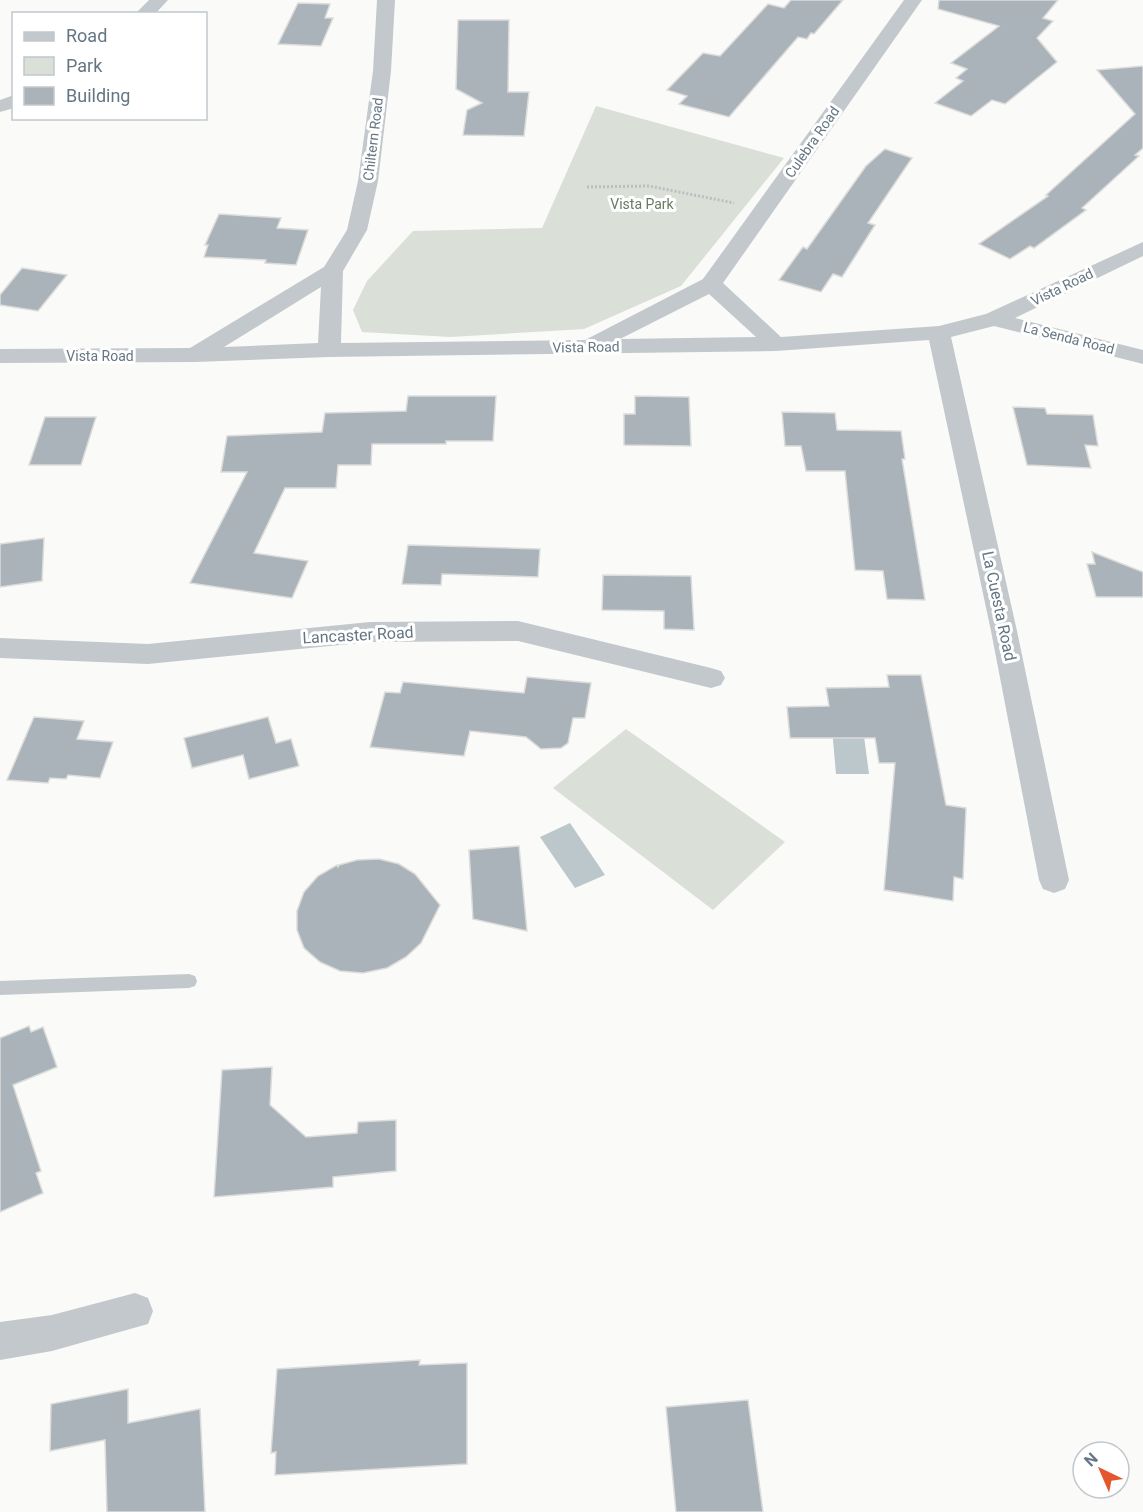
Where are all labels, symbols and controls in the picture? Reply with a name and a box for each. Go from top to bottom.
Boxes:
legend [12,12,207,120]
text: Road [66,25,107,46]
text: Park [66,55,103,76]
text: Building [66,85,130,106]
street label: Chiltern Road [360,96,386,182]
street label: Culebra Road [782,103,842,181]
park label: Vista Park [610,196,675,212]
street label: Vista Road [1028,265,1096,309]
street label: La Senda Road [1022,319,1116,357]
street label: Vista Road [552,338,620,356]
street label: Vista Road [66,348,134,364]
street label: La Cuesta Road [978,549,1020,663]
street label: Lancaster Road [302,623,414,647]
north arrow [1071,1440,1131,1500]
text: N [1080,1449,1102,1470]

